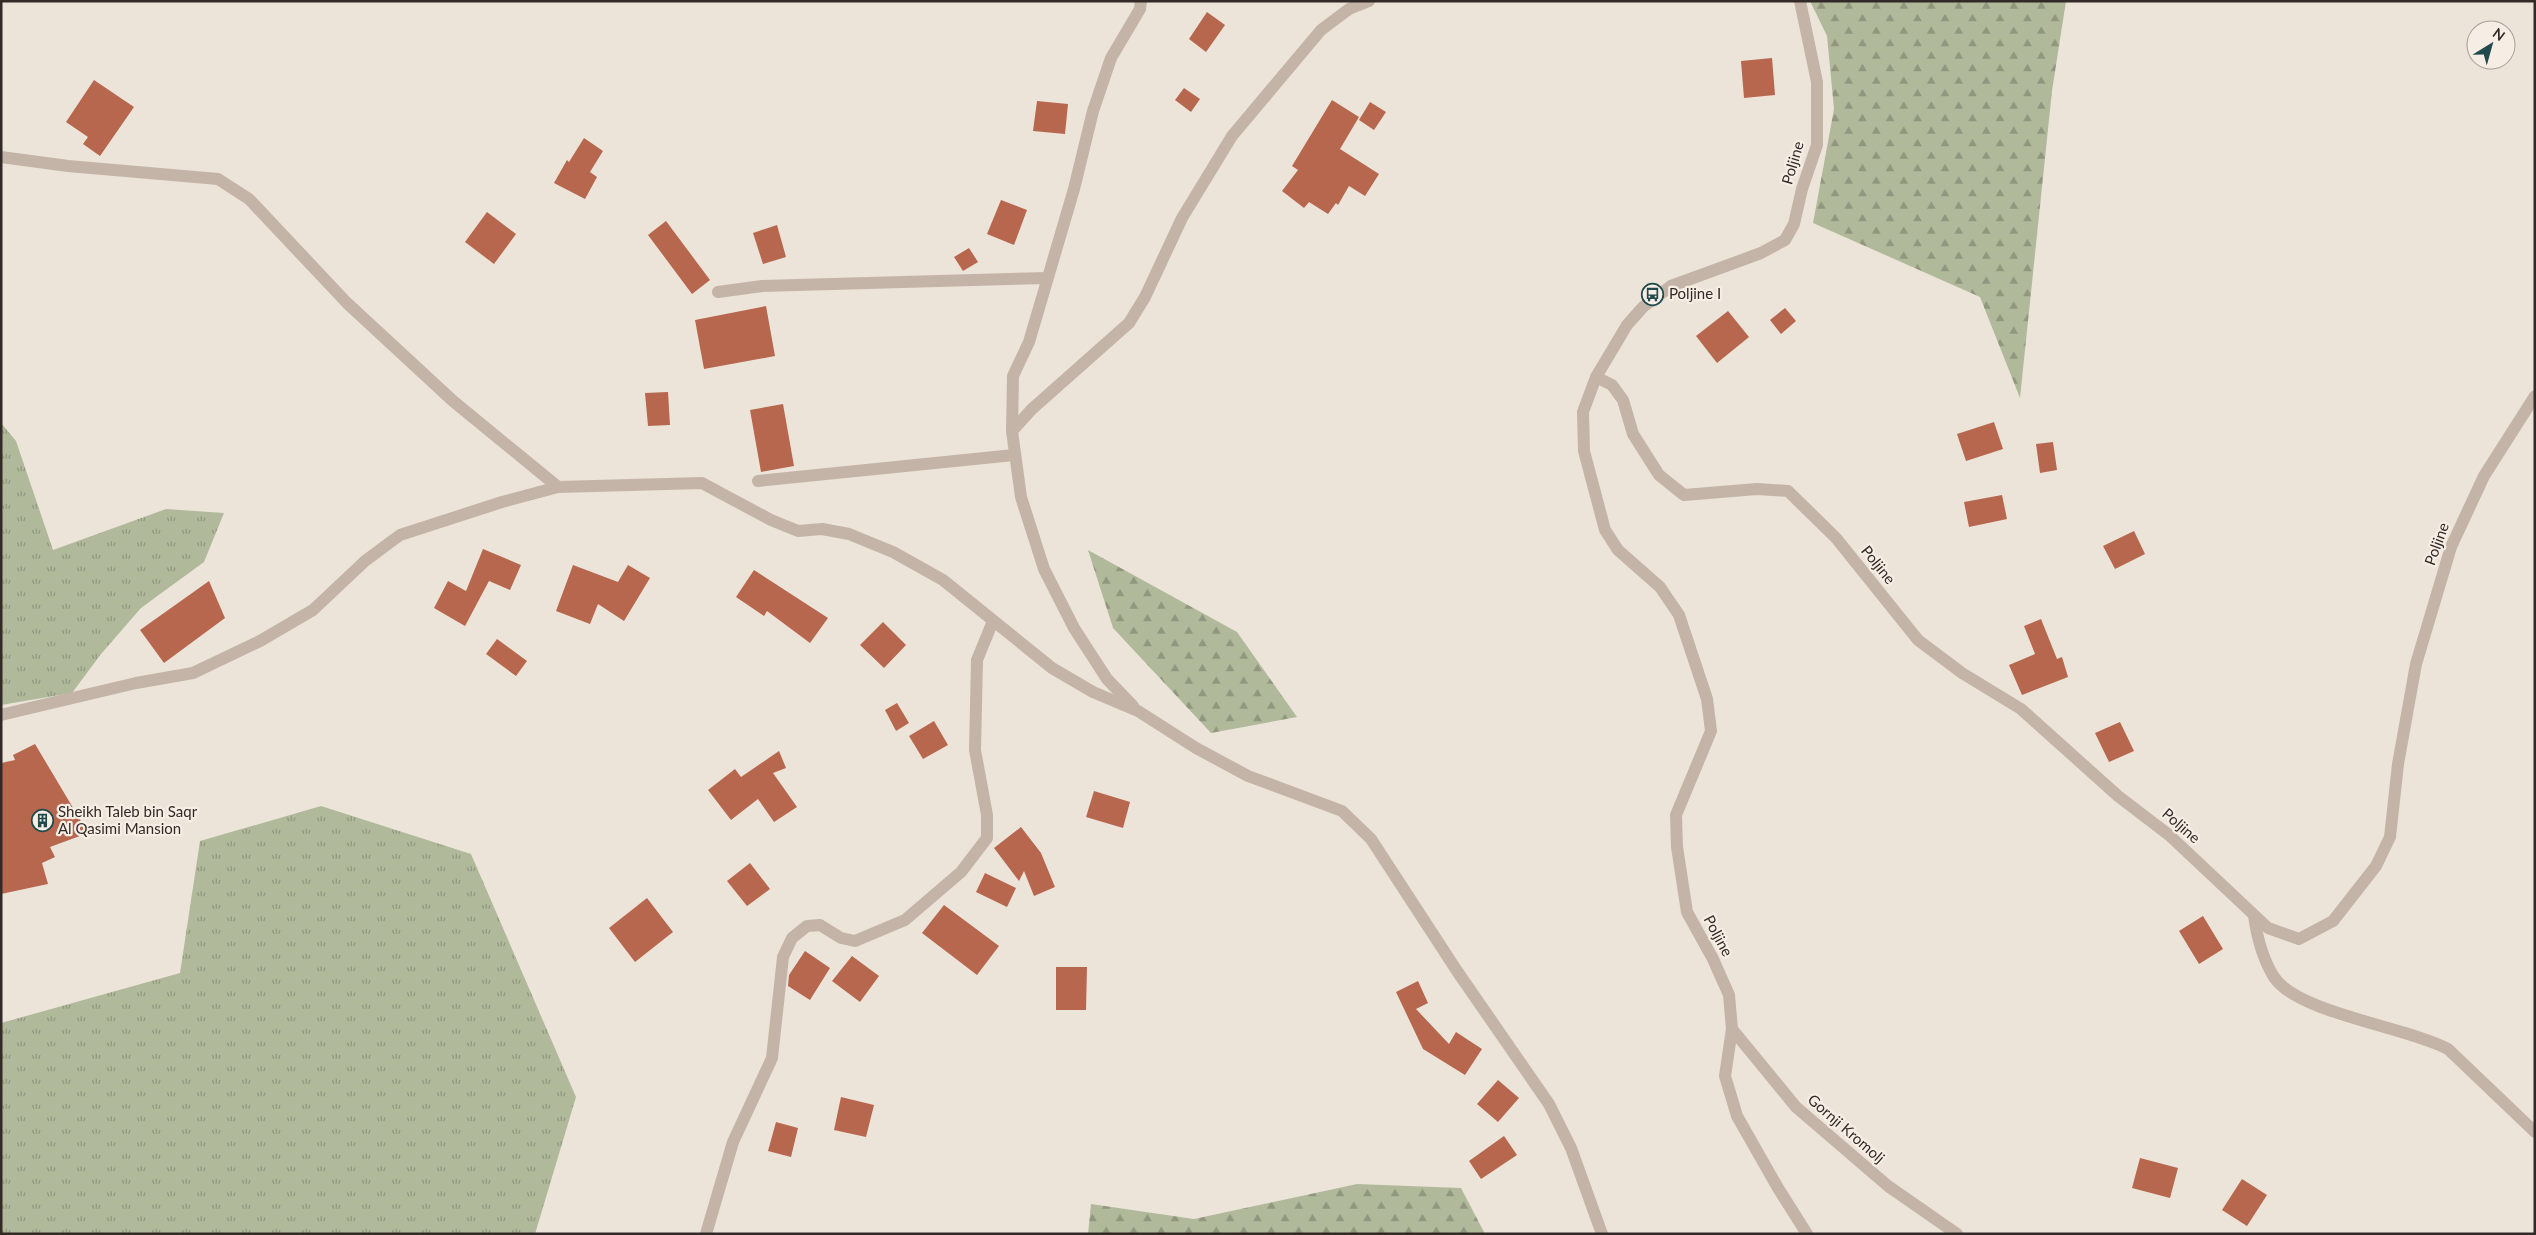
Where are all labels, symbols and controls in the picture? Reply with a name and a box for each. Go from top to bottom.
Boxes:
north arrow [2466,20,2516,70]
text: N [2490,24,2509,44]
street label: Poljine [1777,139,1807,186]
bus stop icon: Poljine I [1641,282,1665,306]
place label: Poljine I [1669,284,1721,302]
street label: Poljine [2420,520,2452,567]
street label: Poljine [1858,542,1900,587]
place label: Sheikh Taleb bin Saqr Al Qasimi Mansion [58,802,198,837]
street label: Poljine [2159,804,2204,847]
building icon: Sheikh Taleb bin Saqr Al Qasimi Mansion [30,809,54,833]
street label: Poljine [1701,912,1737,959]
street label: Gornji Kromolj [1805,1090,1889,1166]

